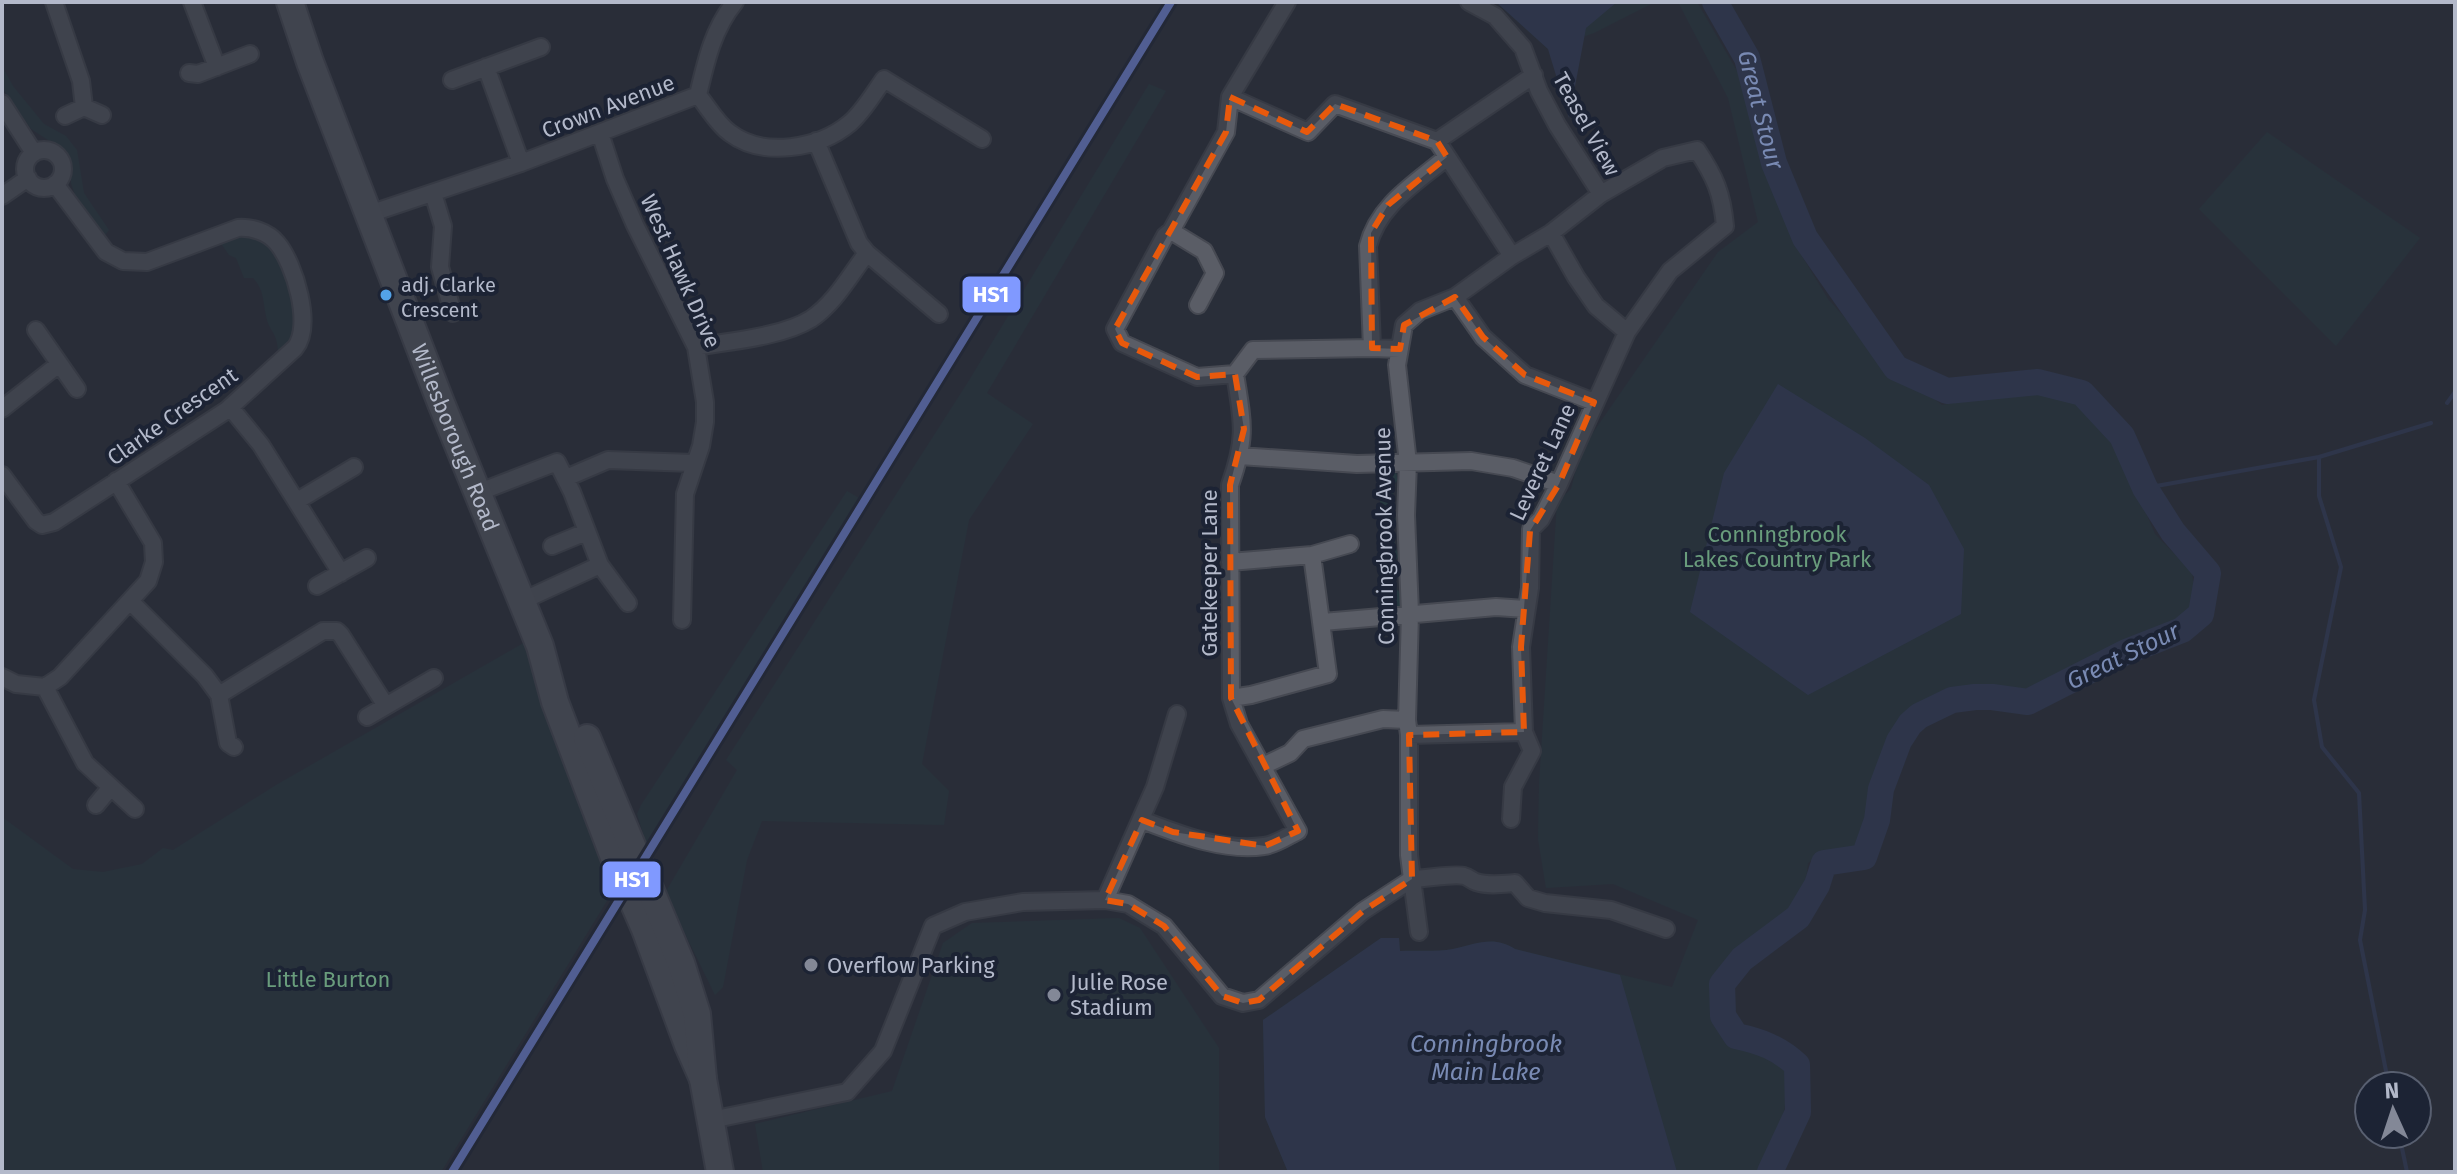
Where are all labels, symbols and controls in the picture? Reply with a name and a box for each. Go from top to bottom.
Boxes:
water label: Great Stour [1732,47,1790,175]
street label: Teasel View [1547,68,1626,181]
street label: Crown Avenue [538,69,678,144]
street label: West Hawk Drive [635,190,726,352]
place label: adj. Clarke Crescent [401,273,496,322]
line badge: HS1 [961,275,1022,314]
text: HS1 [973,281,1009,308]
marker: adj. Clarke Crescent [378,287,394,303]
street label: Willesborough Road [406,340,505,536]
street label: Clarke Crescent [102,362,243,471]
street label: Leveret Lane [1504,399,1581,525]
street label: Conningbrook Avenue [1369,427,1400,645]
street label: Gatekeeper Lane [1196,489,1223,657]
park label: Conningbrook Lakes Country Park [1683,521,1872,573]
water label: Great Stour [2062,616,2185,695]
line badge: HS1 [601,860,662,899]
text: HS1 [614,866,650,893]
place label: Overflow Parking [827,952,995,979]
marker: Overflow Parking [802,956,820,974]
park label: Little Burton [265,966,391,993]
place label: Julie Rose Stadium [1070,969,1168,1021]
marker: Julie Rose Stadium [1045,986,1063,1004]
water label: Conningbrook Main Lake [1410,1030,1562,1086]
north arrow [2353,1070,2433,1150]
text: N [2384,1077,2400,1104]

